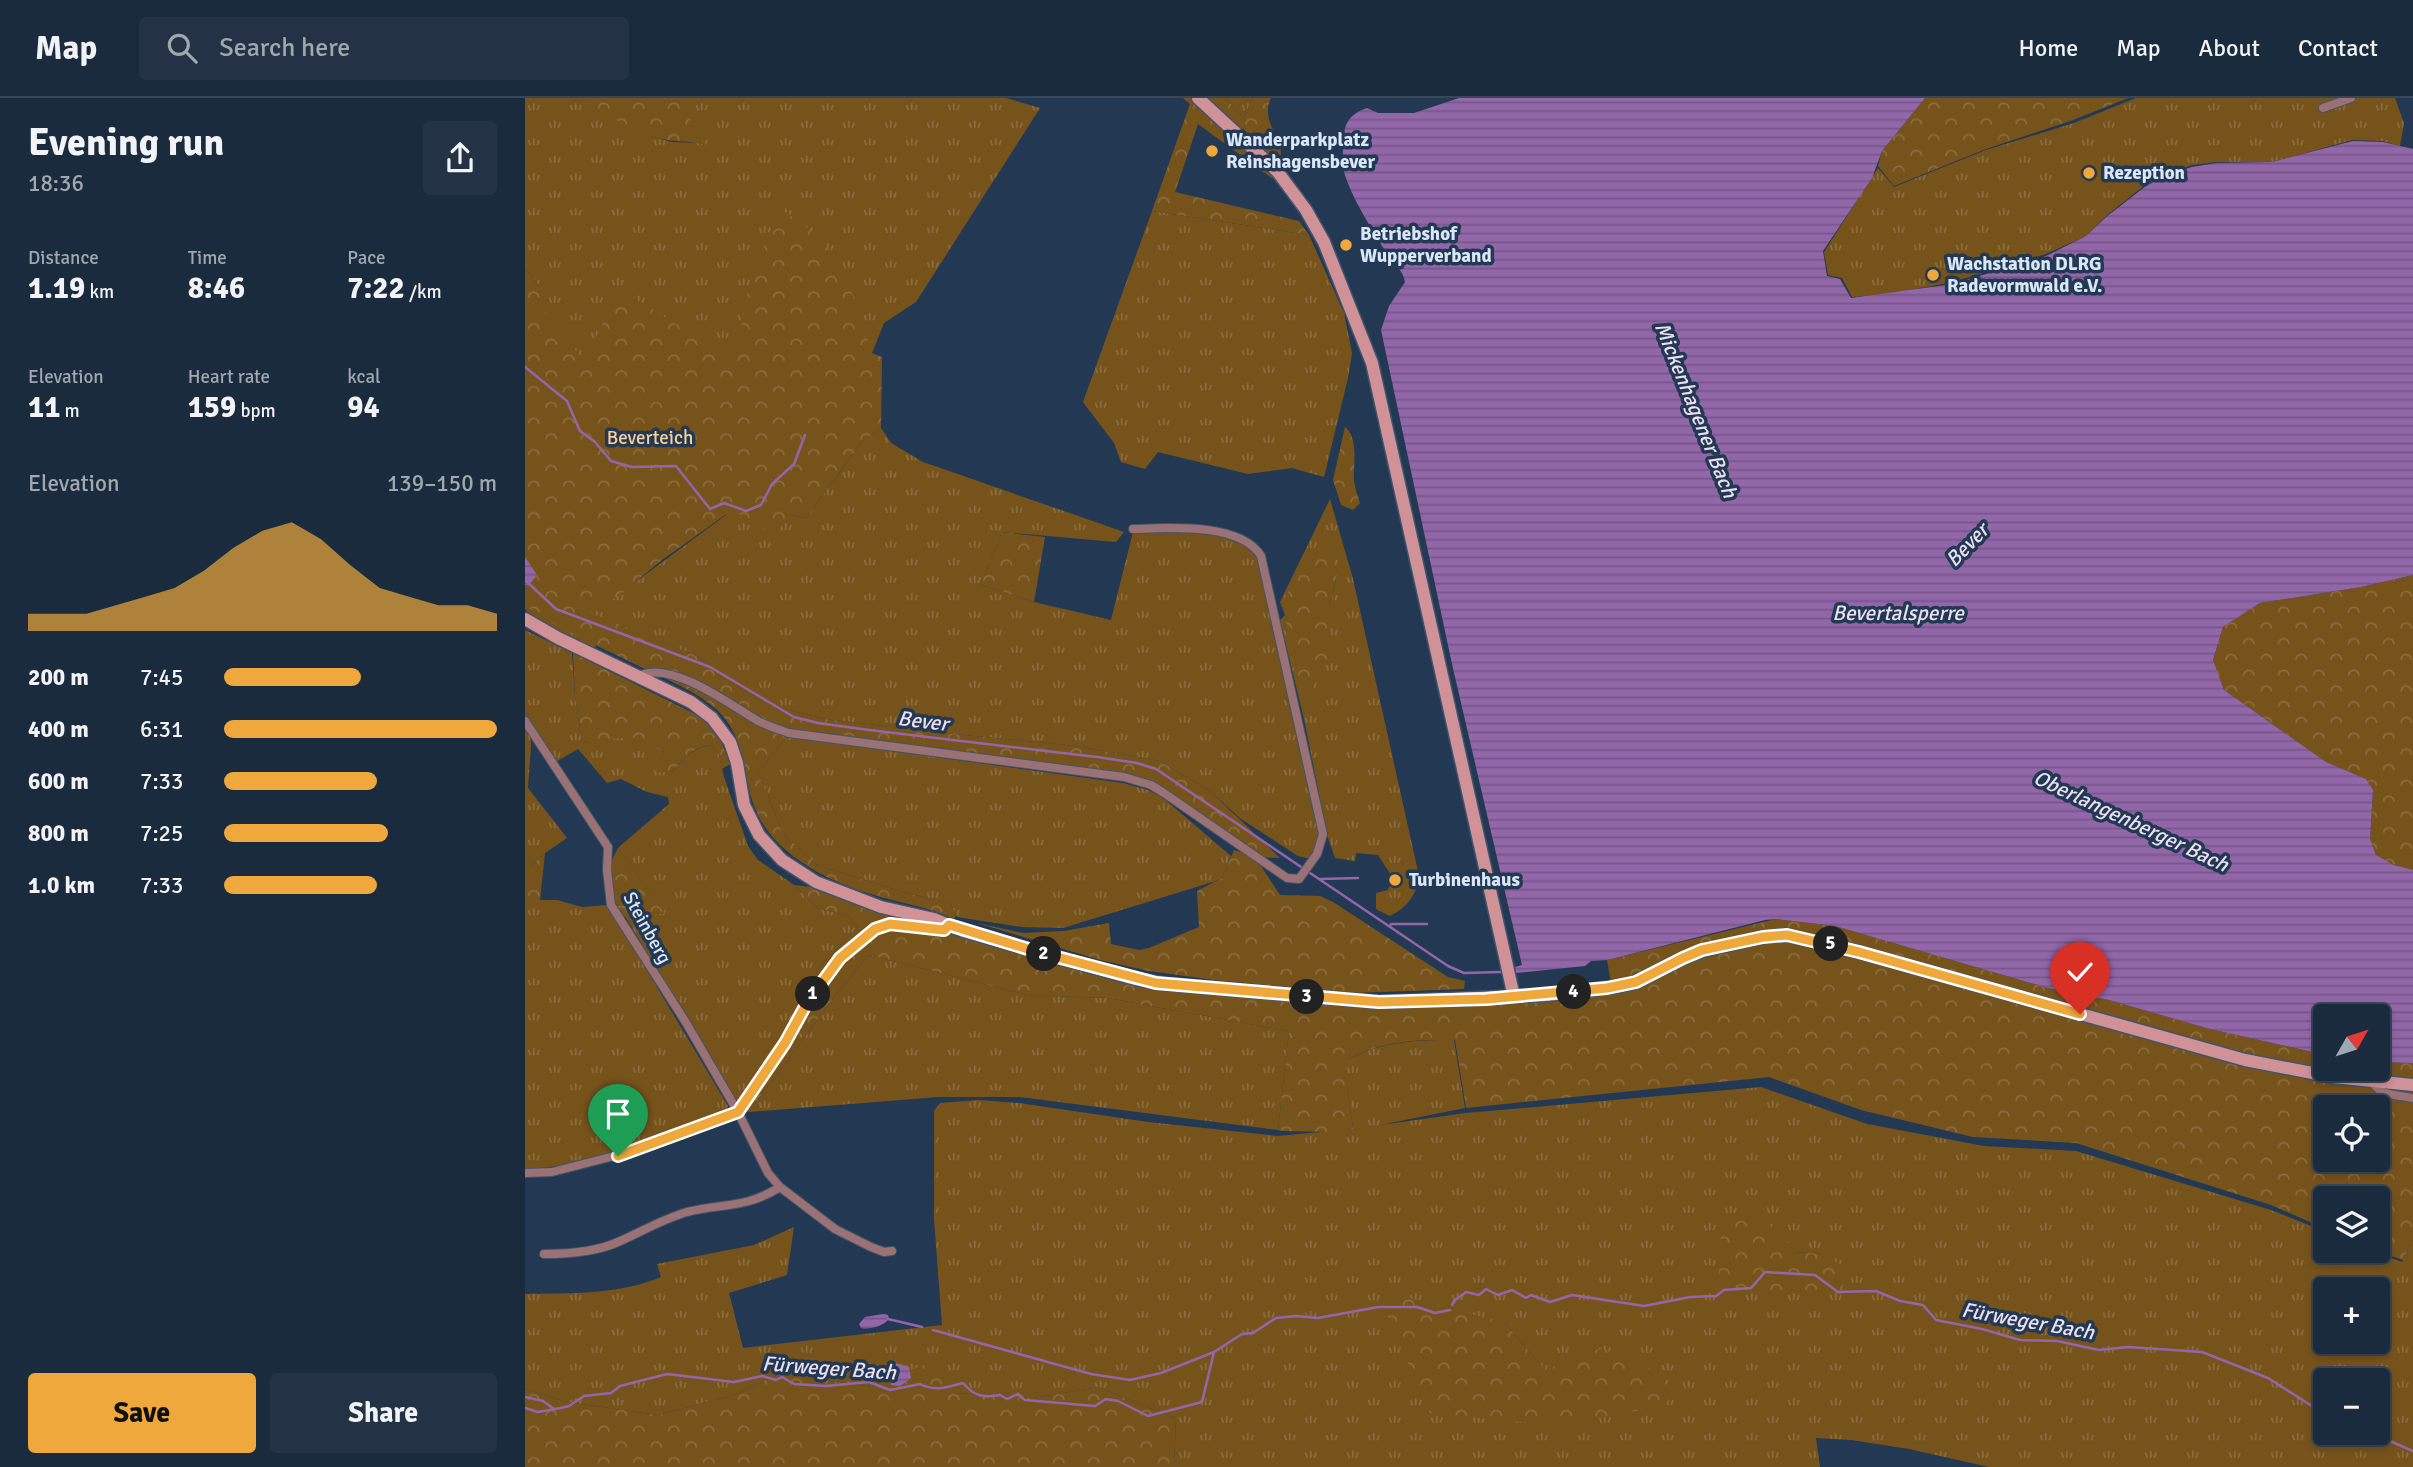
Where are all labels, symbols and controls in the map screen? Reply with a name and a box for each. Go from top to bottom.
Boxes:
search box [139,17,629,80]
text: Map [35,28,97,69]
icon: search [163,29,201,67]
text: Search here [219,32,350,64]
text: Home [2018,33,2078,63]
text: Map [2116,33,2161,63]
text: About [2199,33,2260,63]
text: Contact [2298,33,2378,63]
text: Evening run [28,119,224,166]
button: share [423,121,497,195]
place label: Wanderparkplatz Reinshagensbever [1226,128,1376,174]
marker: Wanderparkplatz Reinshagensbever [1204,143,1220,159]
place label: Rezeption [2103,161,2185,185]
marker: Rezeption [2081,165,2097,181]
text: 18:36 [28,169,84,198]
place label: Betriebshof Wupperverband [1360,222,1492,268]
marker: Betriebshof Wupperverband [1338,237,1354,253]
text: Distance [28,246,99,270]
text: Time [188,246,227,270]
text: Pace [347,246,386,270]
place label: Wachstation DLRG Radevormwald e.V. [1947,252,2102,298]
marker: Wachstation DLRG Radevormwald e.V. [1925,267,1941,283]
text: 1.19 [28,270,85,307]
text: 8:46 [188,270,245,307]
text: 7:22 [347,270,405,307]
text: km [85,280,114,304]
text: /km [405,280,442,304]
water label: Mickenhagener Bach [1649,318,1743,502]
text: Elevation [28,365,104,389]
text: Heart rate [188,365,270,389]
text: kcal [347,365,381,389]
text: 11 [28,389,60,426]
text: 159 [188,389,236,426]
text: 94 [347,389,380,426]
text: m [60,399,80,423]
text: bpm [236,399,276,423]
park label: Beverteich [607,426,693,450]
text: Elevation [28,469,120,498]
text: 139–150 m [387,469,497,498]
water label: Bever [1940,515,1996,572]
water label: Bevertalsperre [1832,600,1965,626]
text: 200 m [28,663,89,692]
text: 7:45 [140,663,183,692]
water label: Bever [896,705,953,737]
text: 400 m [28,715,89,744]
text: 6:31 [140,715,183,744]
water label: Oberlangenberger Bach [2029,764,2233,878]
text: 600 m [28,767,89,796]
text: 7:33 [140,767,183,796]
text: 800 m [28,819,89,848]
text: 7:25 [140,819,183,848]
place label: Turbinenhaus [1409,868,1520,892]
text: 1.0 km [28,871,95,900]
text: 7:33 [140,871,183,900]
marker: Turbinenhaus [1387,872,1403,888]
street label: Steinberg [617,888,677,968]
pin: 5 [1813,926,1849,962]
text: 5 [1825,931,1836,955]
pin: 2 [1027,936,1061,972]
text: 2 [1038,941,1049,965]
pin [2050,942,2110,1014]
icon: check [2061,953,2099,991]
pin: 4 [1557,974,1591,1010]
pin: 1 [795,976,831,1012]
pin: 3 [1289,979,1325,1014]
text: 4 [1568,979,1579,1003]
text: 1 [807,981,818,1005]
text: 3 [1301,984,1312,1008]
north arrow [2313,1004,2391,1082]
map controls [2313,1004,2390,1445]
pin [588,1084,648,1156]
icon: arrive [599,1095,637,1133]
button: locate [2313,1095,2390,1172]
button: layers [2313,1186,2390,1263]
button: + [2313,1277,2390,1354]
water label: Fürweger Bach [1960,1297,2097,1346]
water label: Fürweger Bach [761,1350,897,1386]
button: − [2313,1368,2390,1445]
button: Save [28,1373,256,1453]
button: Share [270,1373,497,1453]

